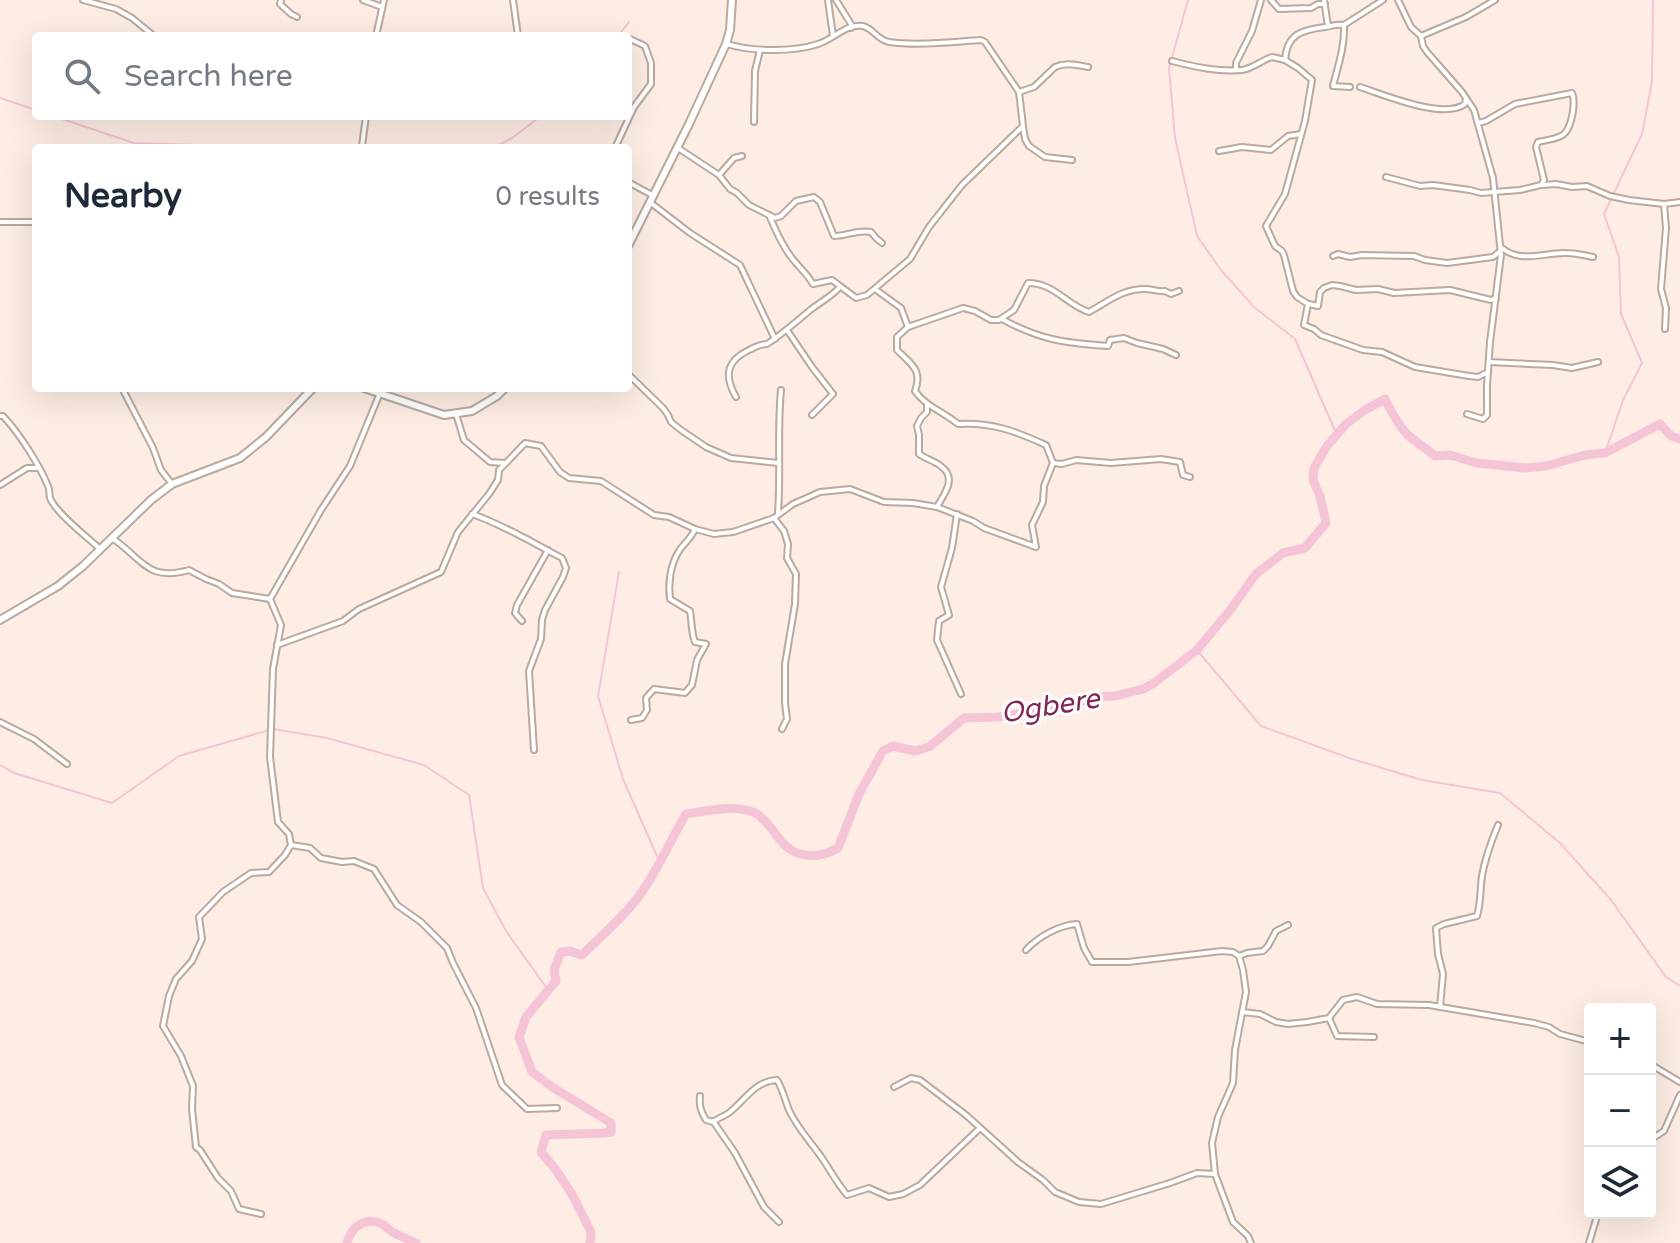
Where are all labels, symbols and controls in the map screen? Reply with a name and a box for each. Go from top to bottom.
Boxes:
search box [32,32,632,120]
icon: search [60,54,104,98]
text: Search here [124,58,293,95]
text: Nearby [64,176,182,217]
text: 0 results [495,181,600,212]
water label: Ogbere [998,681,1104,731]
map controls [1584,1003,1656,1219]
button: + [1584,1003,1656,1075]
button: − [1584,1075,1656,1147]
button: layers [1584,1147,1656,1219]

